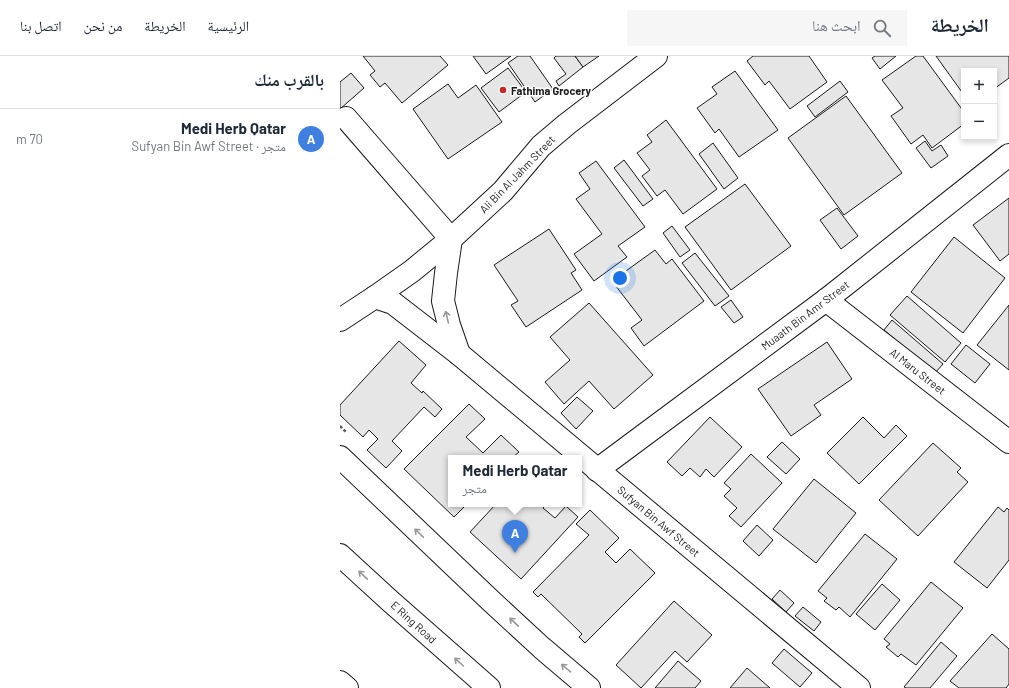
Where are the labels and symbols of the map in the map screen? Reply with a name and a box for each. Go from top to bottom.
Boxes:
place label: Fathima Grocery [511,84,592,97]
marker: Fathima Grocery [498,85,508,95]
street label: Ali Bin Al Jahm Street [477,133,557,215]
your location [610,268,630,288]
street label: Muaath Bin Amr Street [758,278,852,352]
one-way arrow [443,311,450,324]
street label: Al Maru Street [888,345,948,397]
street label: Sufyan Bin Awf Street [615,483,703,559]
pin: A [502,520,528,553]
one-way arrow [414,528,424,538]
one-way arrow [357,571,368,580]
street label: E Ring Road [389,598,439,646]
one-way arrow [509,618,519,627]
one-way arrow [454,658,465,667]
one-way arrow [560,664,571,673]

